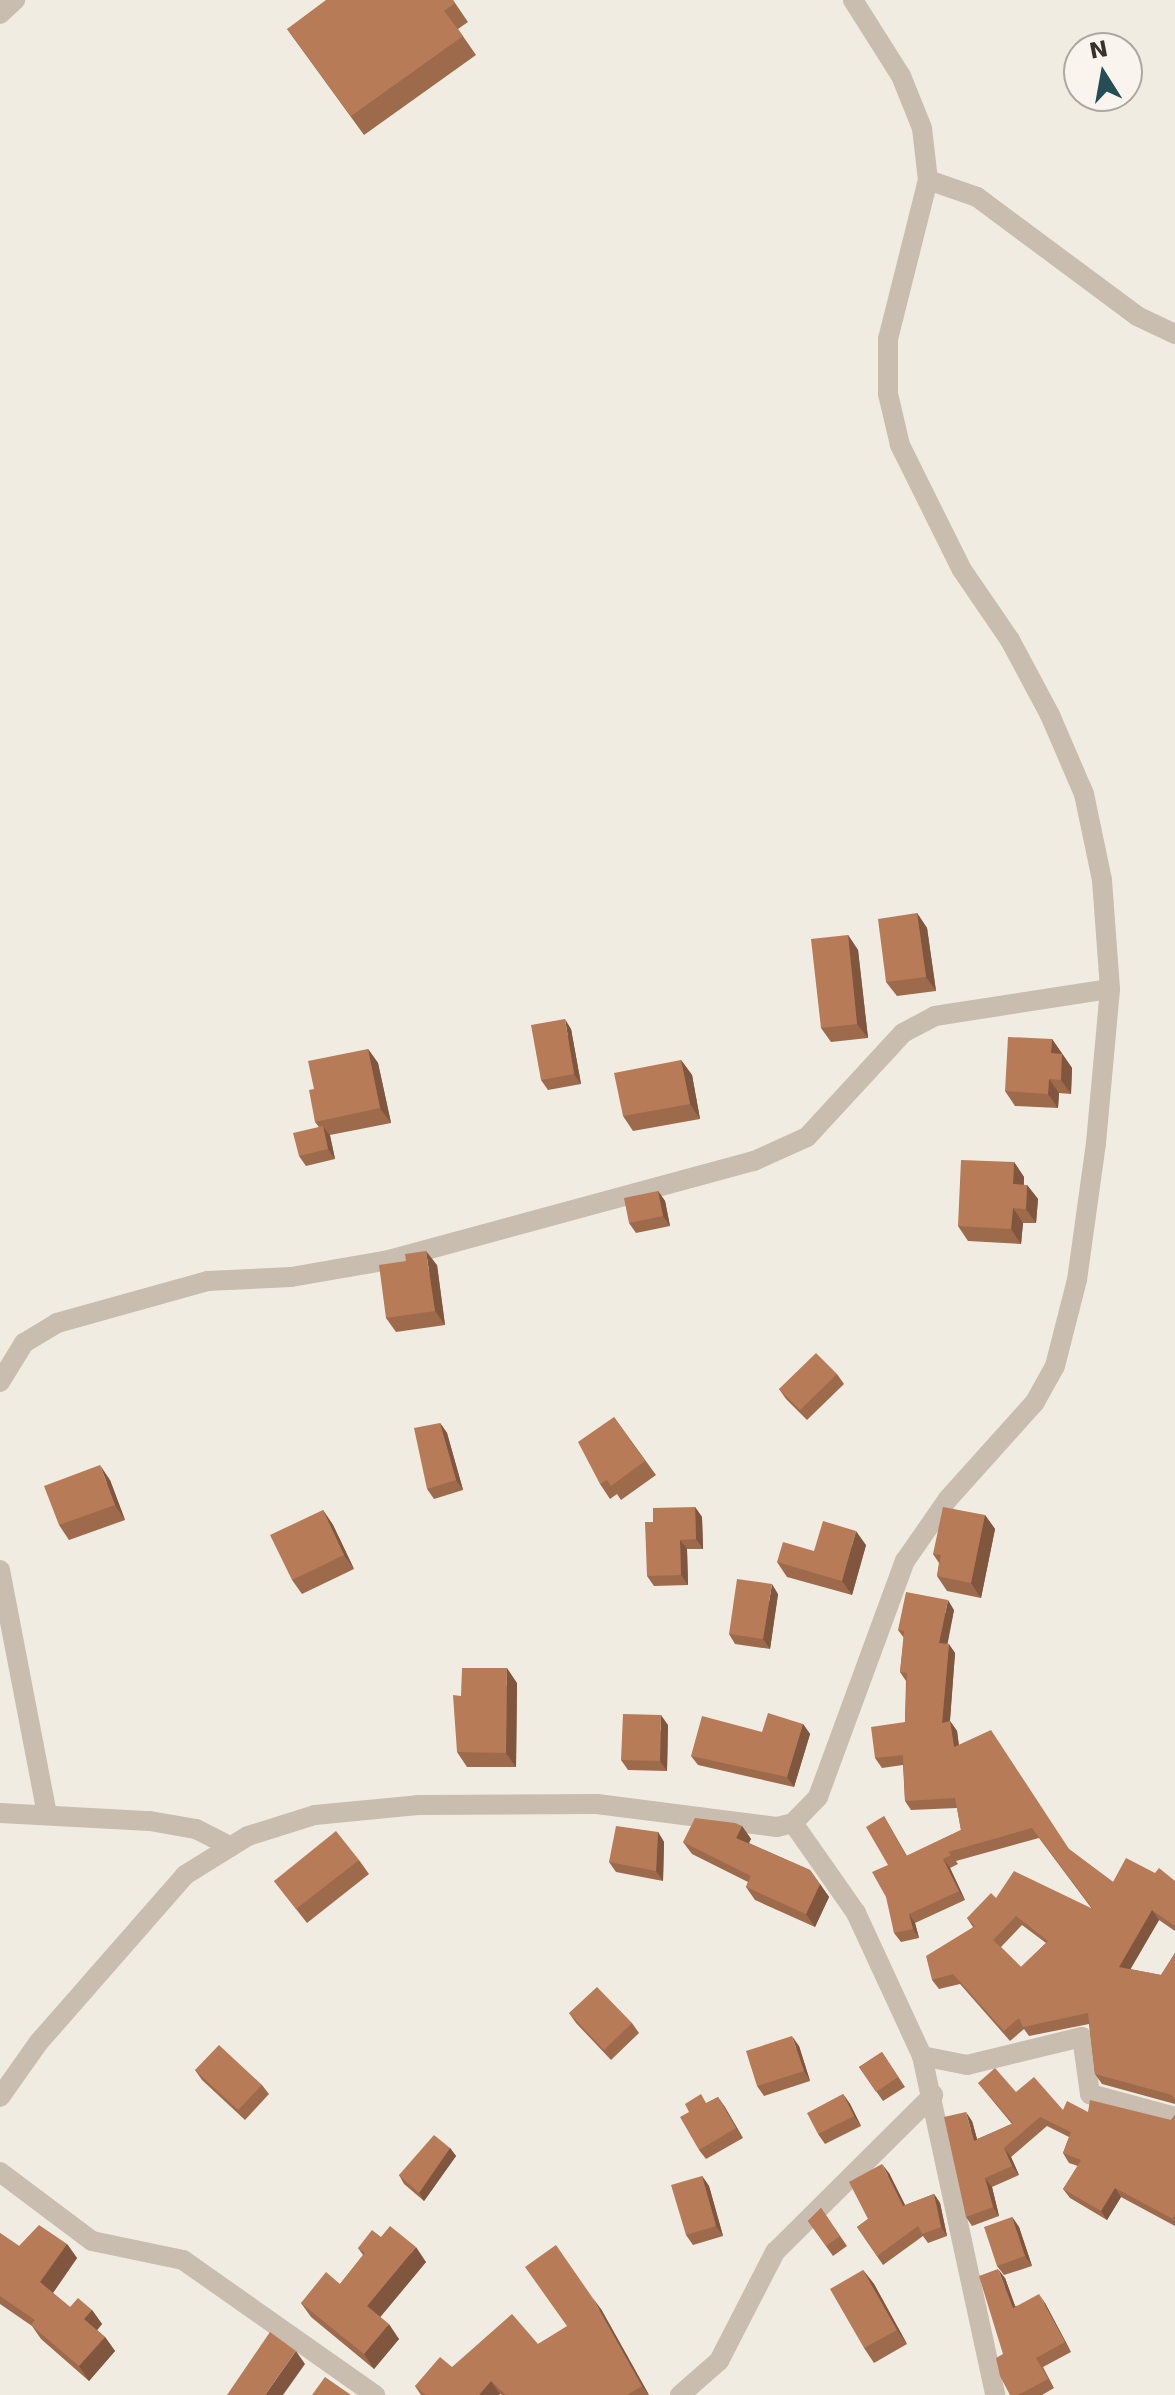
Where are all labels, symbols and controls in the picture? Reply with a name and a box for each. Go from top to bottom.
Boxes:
north arrow [1063,32,1143,112]
text: N [1087,36,1110,64]

